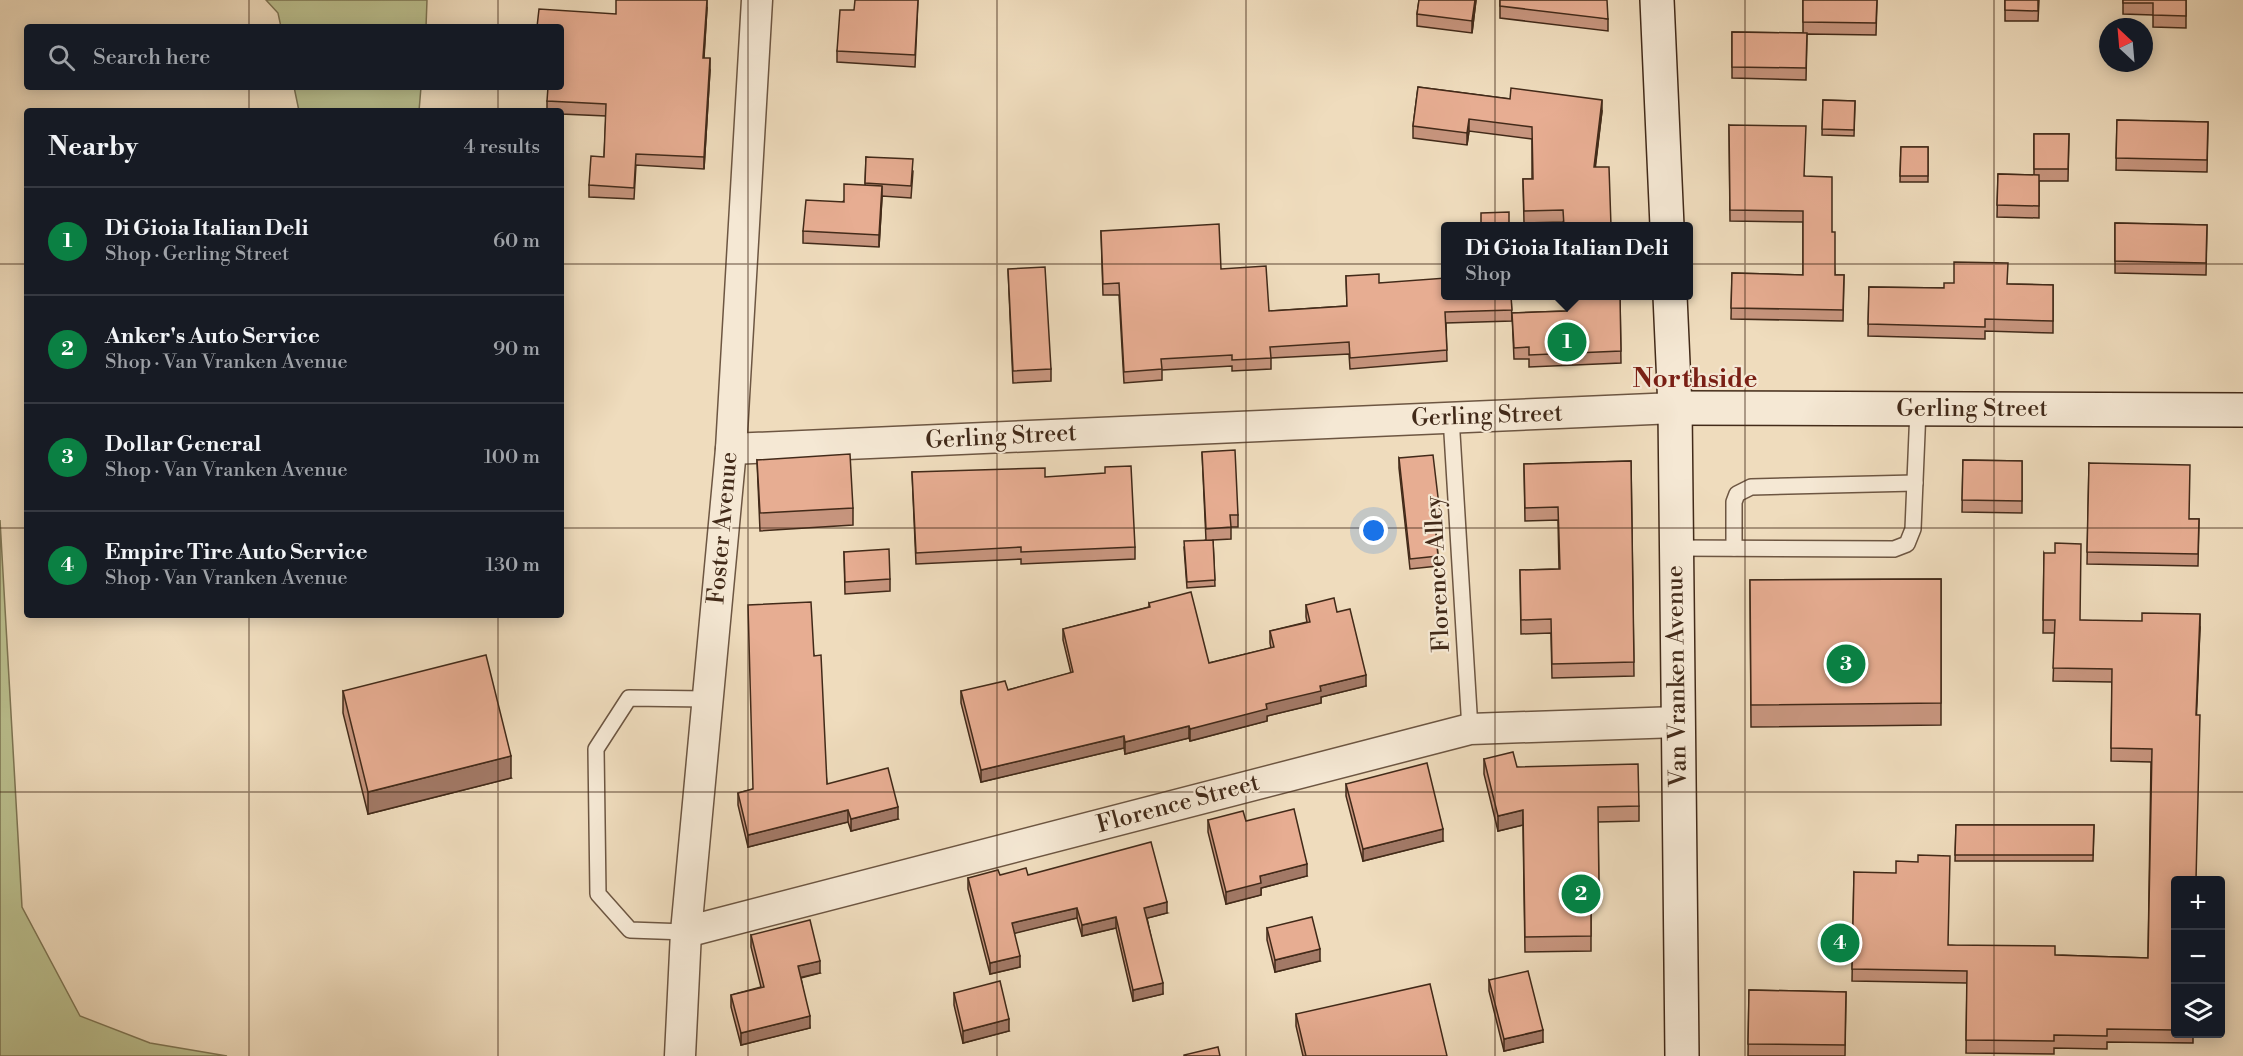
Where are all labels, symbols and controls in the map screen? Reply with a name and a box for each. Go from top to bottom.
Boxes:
north arrow [2099,18,2153,72]
search box [24,24,564,90]
icon: search [45,41,78,74]
text: Search here [93,44,210,71]
text: Nearby [48,131,138,163]
text: 4 results [463,135,540,160]
text: Di Gioia Italian Deli [105,215,309,242]
popup [1441,222,1693,300]
text: 1 [63,229,72,254]
text: 60 m [493,229,540,254]
text: Di Gioia Italian Deli [1465,235,1669,262]
text: Shop · Gerling Street [105,242,289,267]
text: Shop [1465,262,1511,287]
pin: 1 [1548,320,1586,364]
text: Anker's Auto Service [105,323,320,350]
text: 2 [61,337,74,362]
text: 90 m [493,337,540,362]
text: Shop · Van Vranken Avenue [105,350,348,375]
district label: Northside [1633,363,1758,395]
street label: Gerling Street [1896,394,2048,424]
street label: Gerling Street [1411,398,1564,434]
street label: Gerling Street [924,418,1078,456]
text: Dollar General [105,431,261,458]
text: 3 [61,445,74,470]
text: 100 m [484,445,540,470]
street label: Foster Avenue [701,450,745,606]
text: Shop · Van Vranken Avenue [105,458,348,483]
street label: Florence Alley [1419,495,1457,653]
your location [1359,516,1388,545]
text: Empire Tire Auto Service [105,539,368,566]
text: 4 [61,553,74,578]
text: 130 m [485,553,540,578]
street label: Van Vranken Avenue [1660,565,1694,788]
text: Shop · Van Vranken Avenue [105,566,348,591]
pin: 3 [1826,642,1866,686]
street label: Florence Street [1093,768,1263,840]
pin: 2 [1562,872,1600,916]
map controls [2171,876,2225,1038]
button: + [2171,876,2225,930]
pin: 4 [1820,920,1860,966]
button: − [2171,930,2225,984]
button: layers [2171,984,2225,1038]

